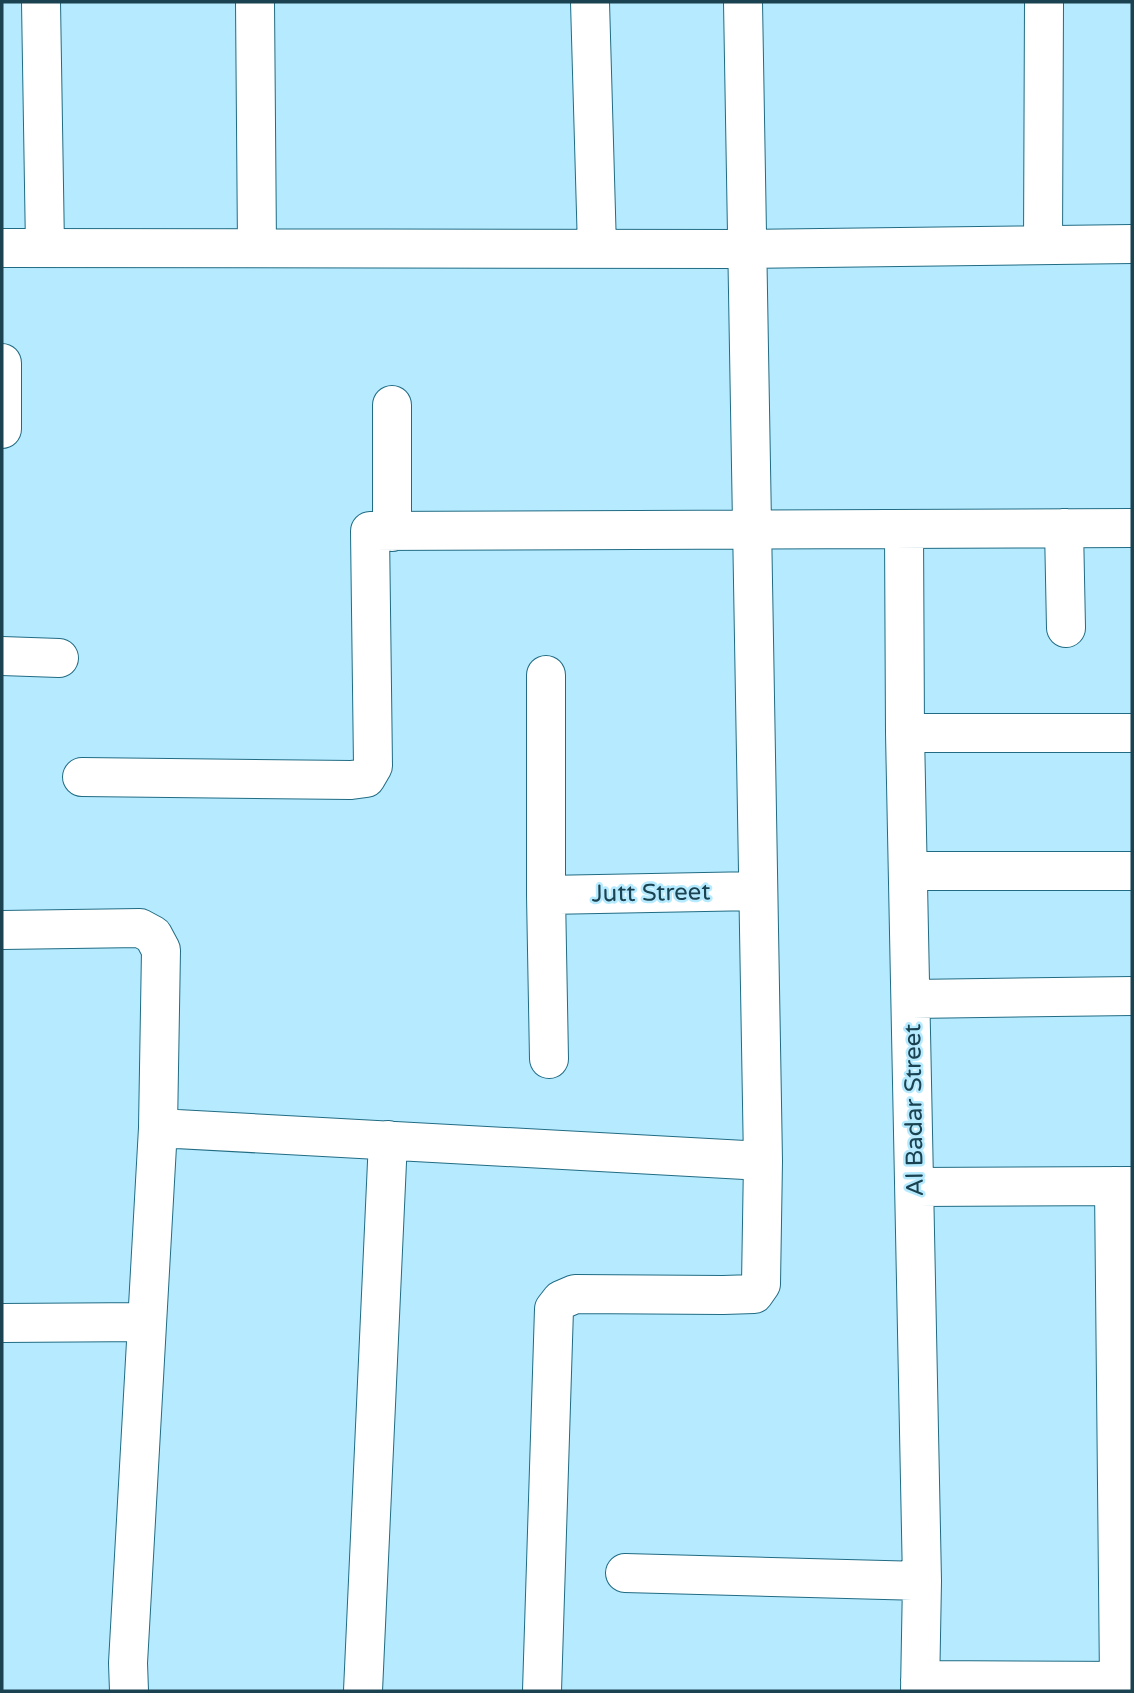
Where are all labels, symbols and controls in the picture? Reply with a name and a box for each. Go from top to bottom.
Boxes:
street label: Jutt Street [591,877,711,909]
street label: Al Badar Street [898,1023,930,1197]

